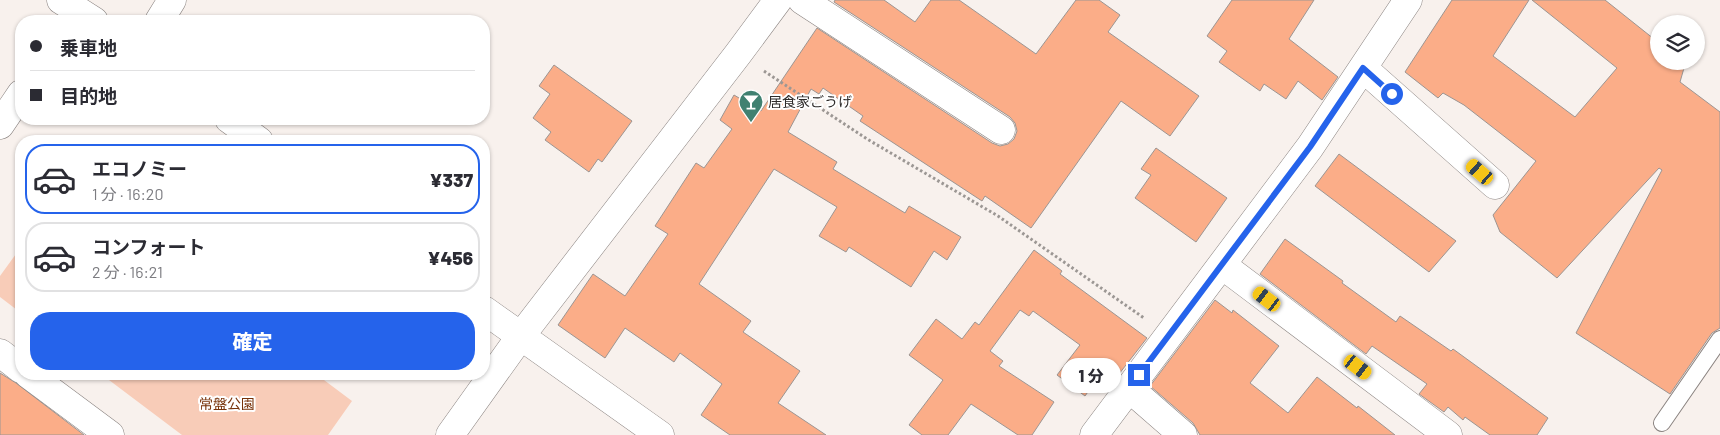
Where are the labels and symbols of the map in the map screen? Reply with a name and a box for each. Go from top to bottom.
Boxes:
route start [1381,83,1403,105]
bar icon: 居食家ごうげ [738,89,764,123]
place label: 居食家ごうげ [768,93,852,110]
car [1463,156,1496,188]
car [1250,284,1283,314]
car [1341,352,1374,382]
callout: 1 分 [1062,358,1122,392]
route end [1128,364,1150,386]
park label: 常盤公園 [199,395,255,412]

